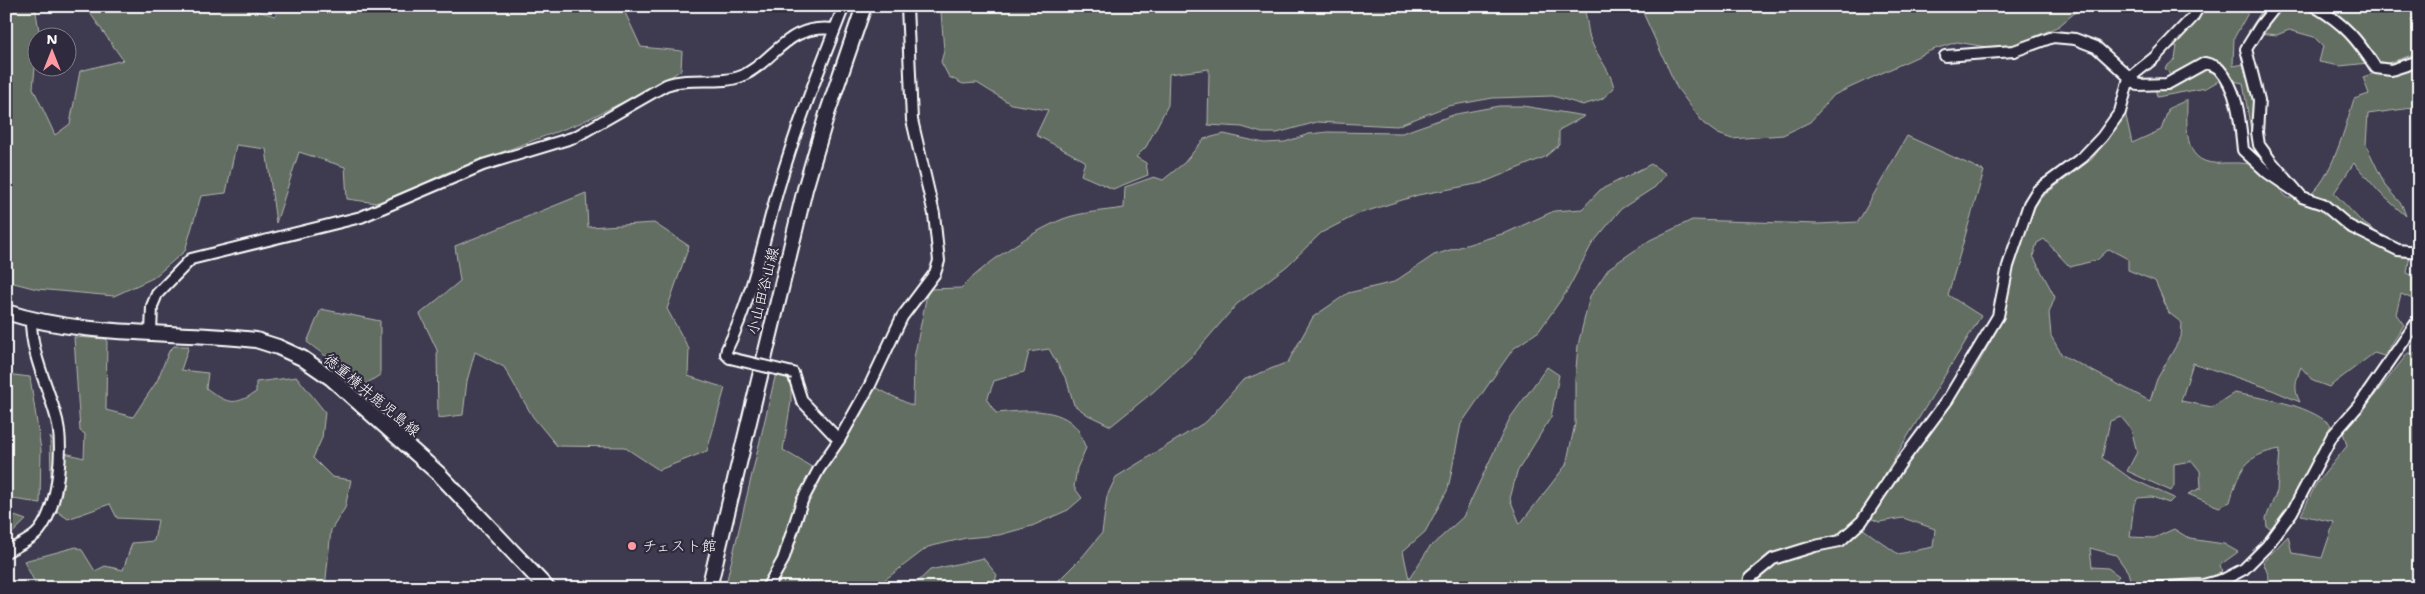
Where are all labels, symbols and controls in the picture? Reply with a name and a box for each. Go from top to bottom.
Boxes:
north arrow [28,28,78,78]
text: N [46,30,58,48]
street label: 小山田谷山線 [742,245,784,337]
street label: 徳重横井鹿児島線 [320,349,424,441]
place label: チェスト館 [642,536,717,556]
marker: チェスト館 [626,540,638,552]

